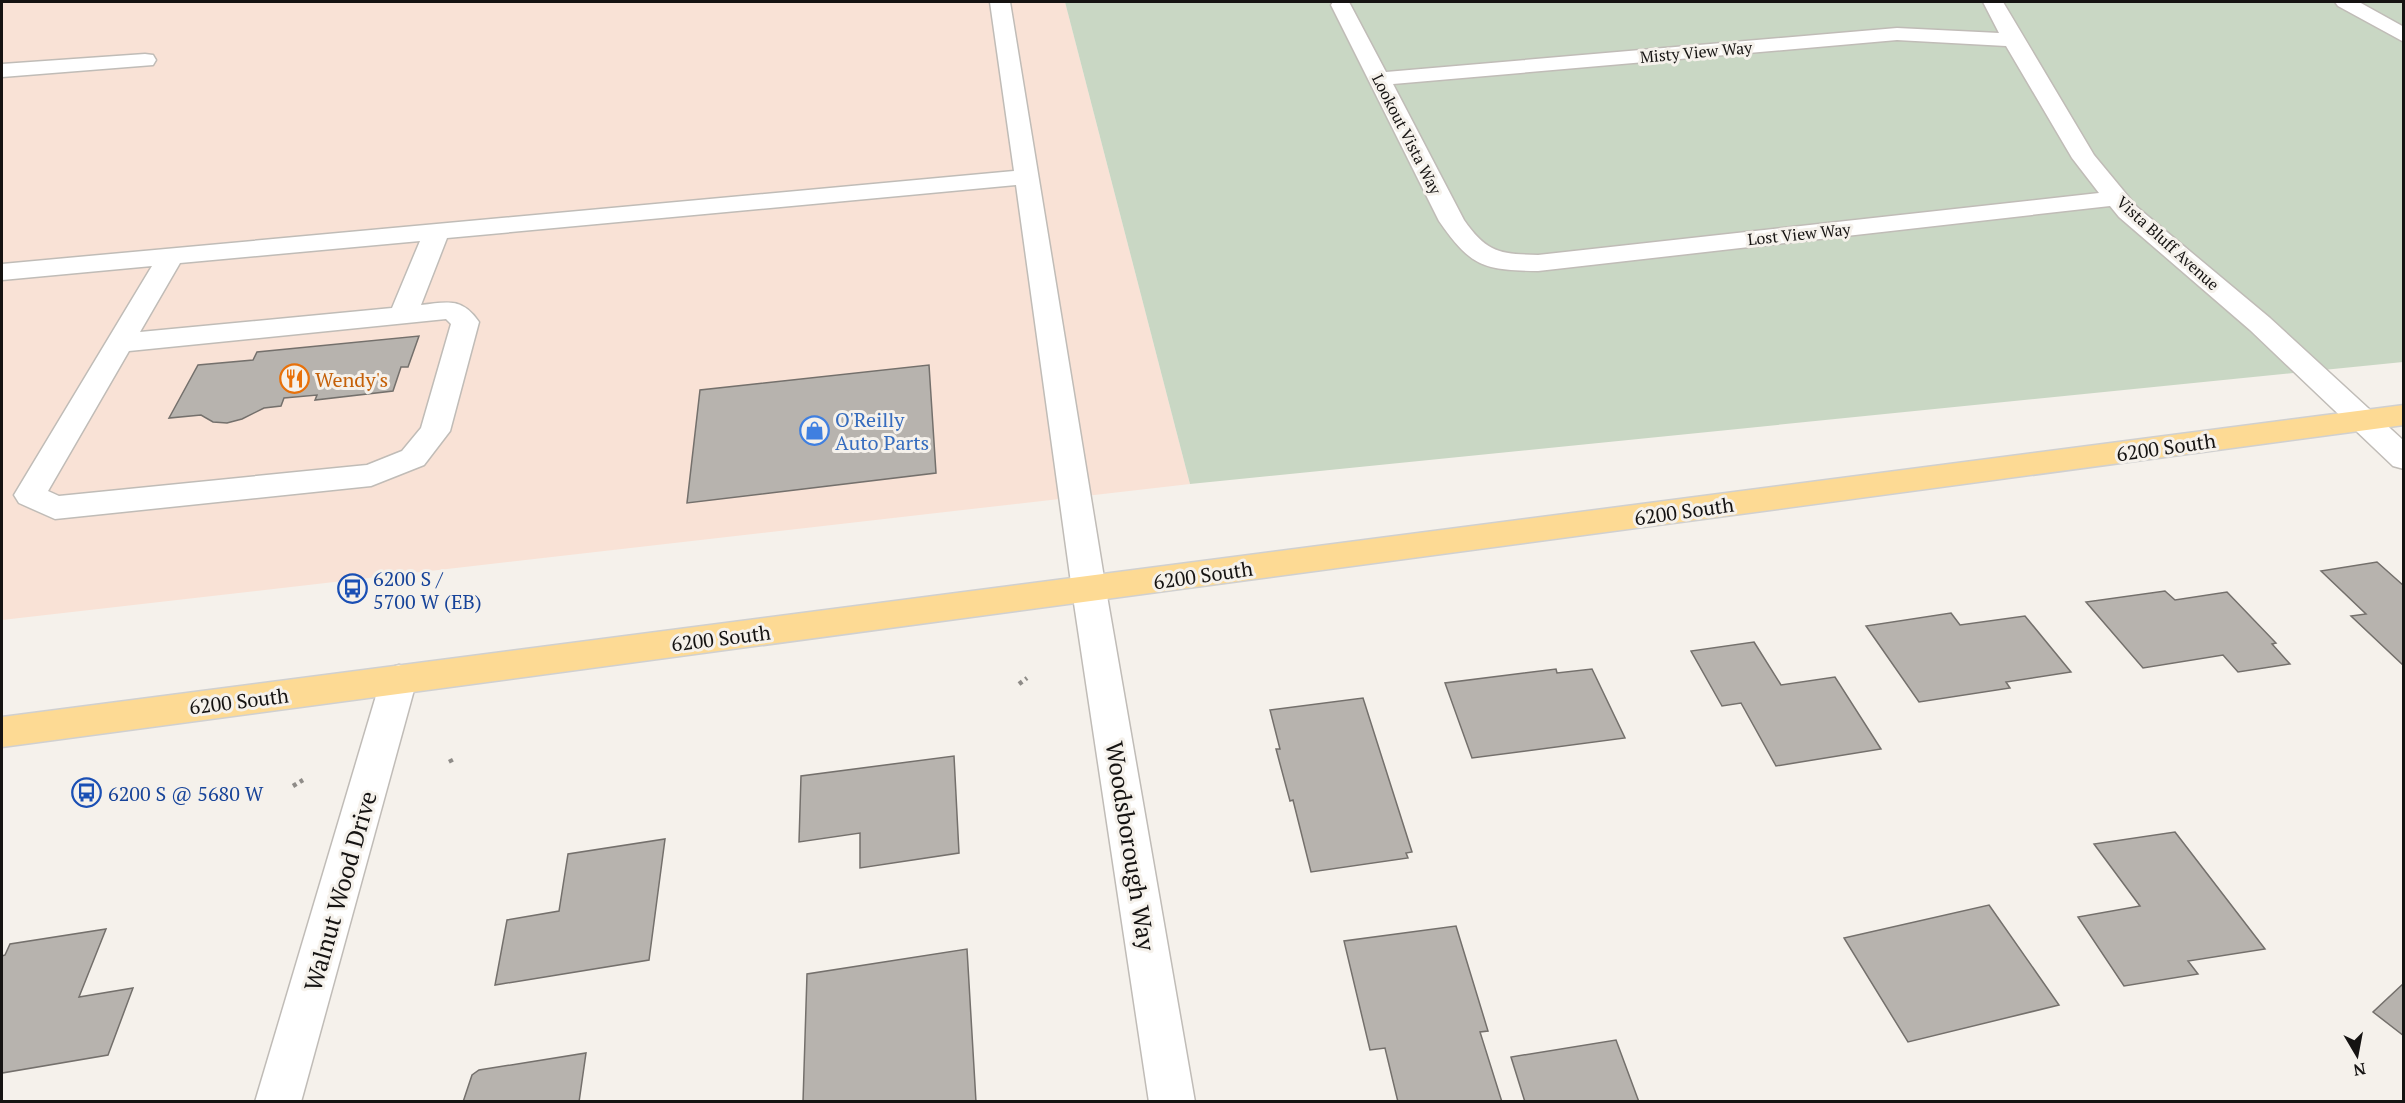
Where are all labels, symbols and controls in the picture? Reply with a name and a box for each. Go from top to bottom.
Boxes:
street label: Misty View Way [1639,36,1754,68]
street label: Lookout Vista Way [1367,70,1447,199]
street label: Vista Bluff Avenue [2112,191,2224,295]
street label: Lost View Way [1746,218,1852,250]
restaurant icon: Wendy's [278,363,310,395]
place label: Wendy's [315,366,388,393]
place label: O'Reilly Auto Parts [835,406,929,456]
shop icon: O'Reilly Auto Parts [798,415,830,447]
street label: 6200 South [2115,427,2218,467]
street label: 6200 South [1633,491,1736,531]
street label: 6200 South [1152,555,1255,595]
place label: 6200 S / 5700 W (EB) [373,565,482,615]
bus stop icon: 6200 S / 5700 W (EB) [336,573,368,605]
street label: 6200 South [670,618,772,657]
street label: 6200 South [188,681,290,720]
street label: Woodsborough Way [1099,739,1163,954]
bus stop icon: 6200 S @ 5680 W [71,777,103,809]
place label: 6200 S @ 5680 W [108,780,264,807]
street label: Walnut Wood Drive [296,787,384,995]
north arrow [2327,1025,2387,1085]
text: N [2352,1058,2367,1082]

